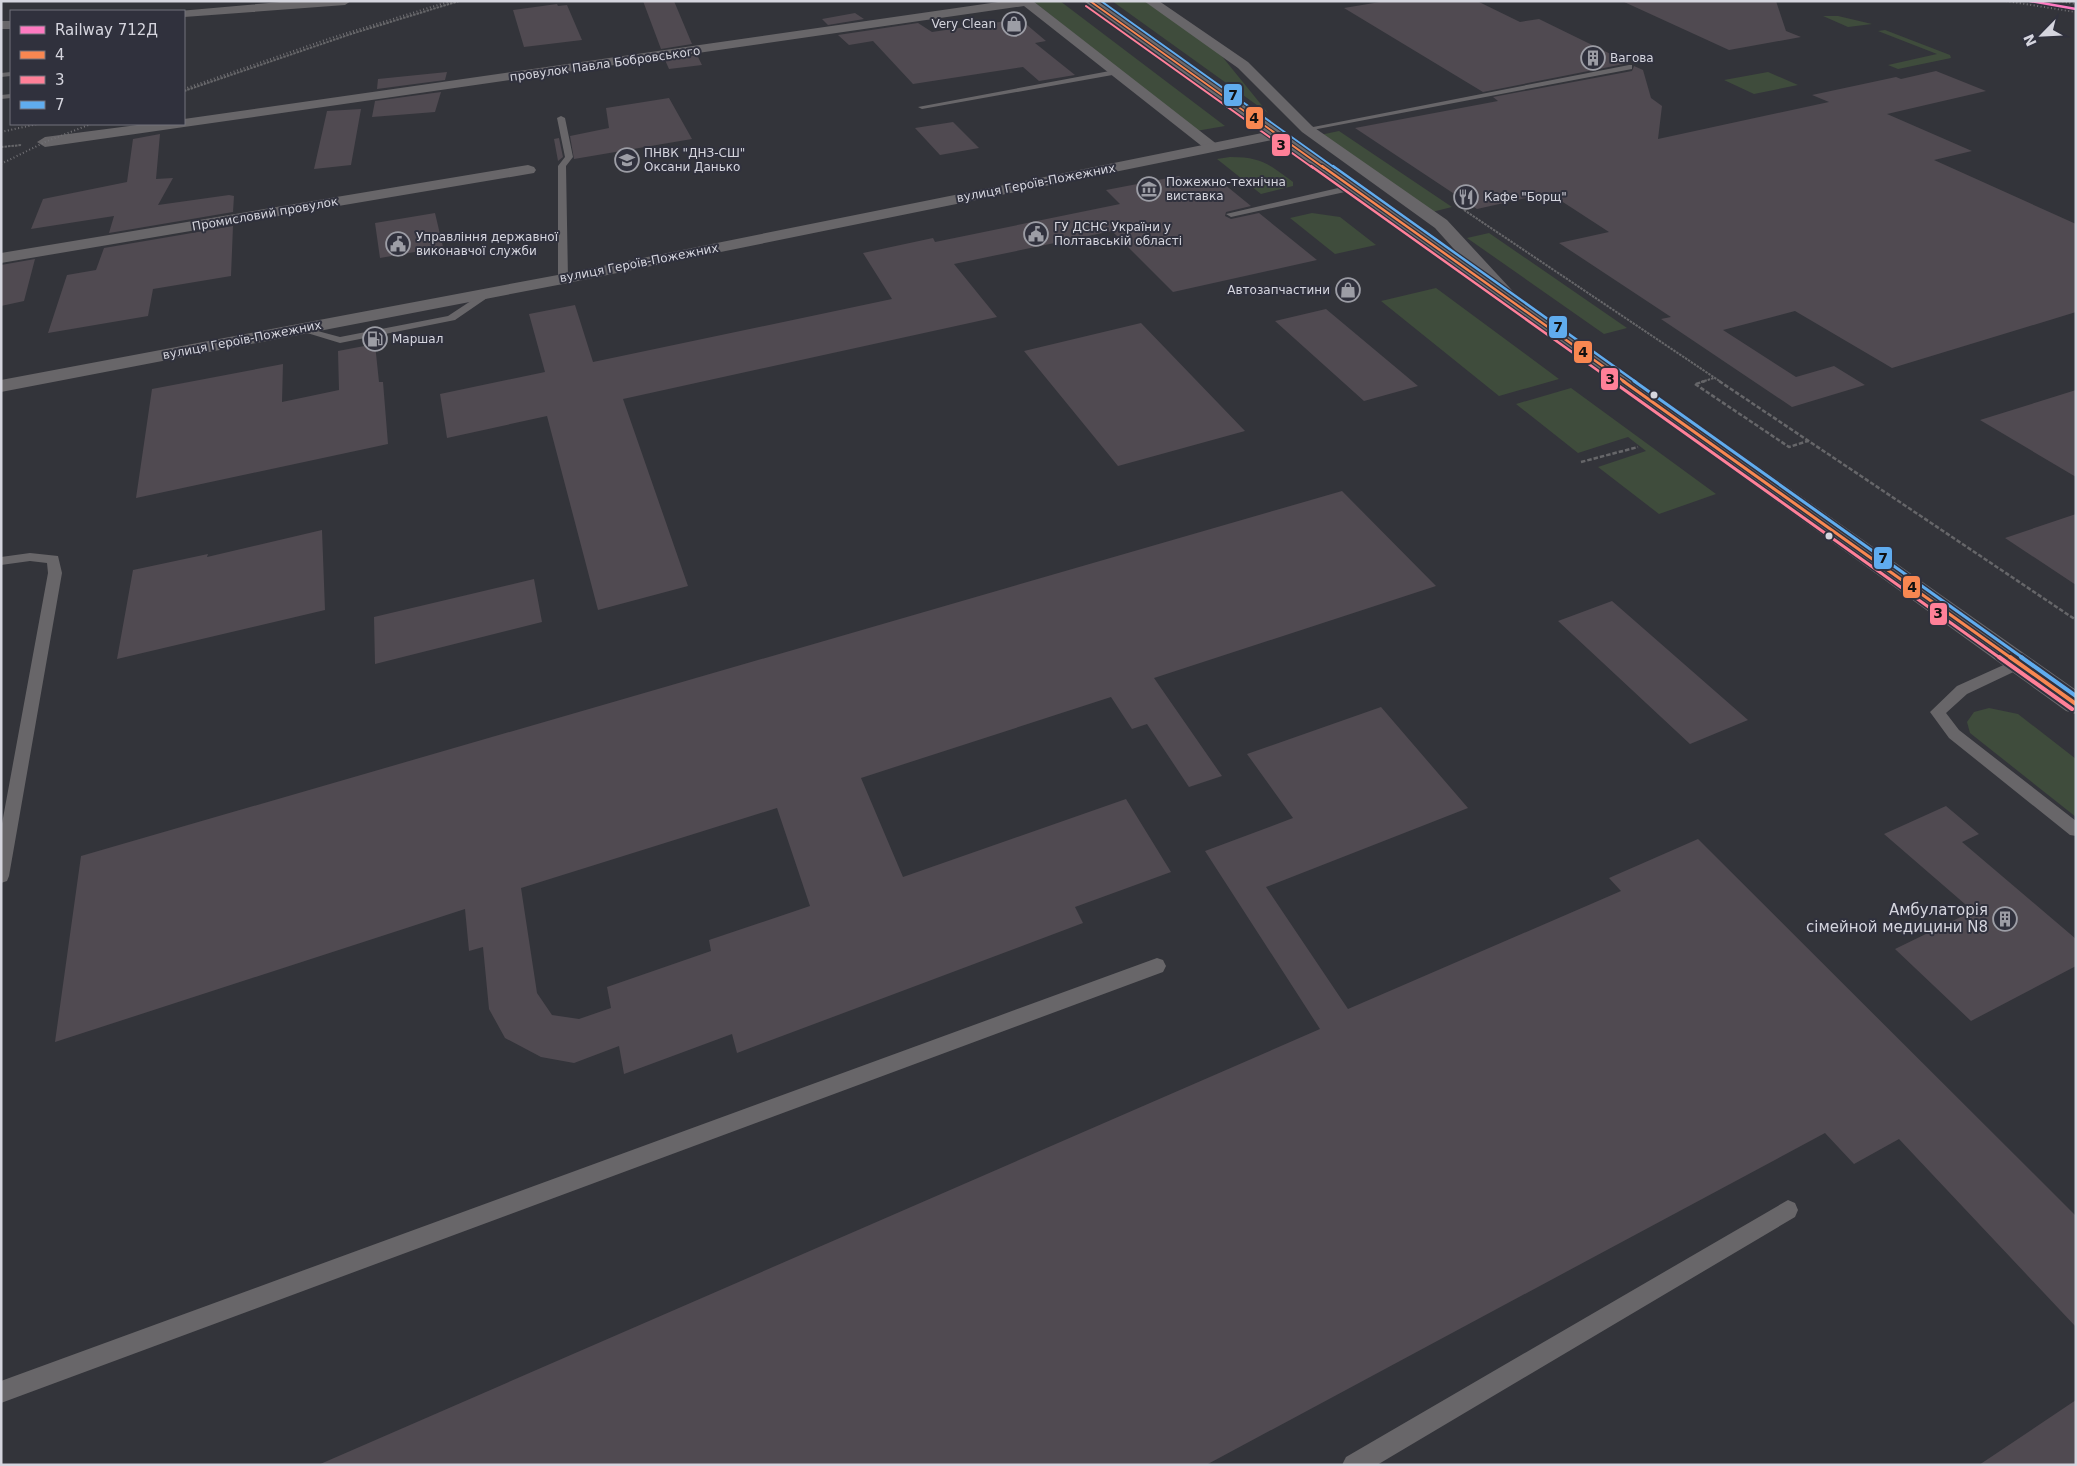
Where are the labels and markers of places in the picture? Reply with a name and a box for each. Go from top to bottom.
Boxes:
shop icon: Very Clean [1001,11,1027,37]
place label: Very Clean [931,17,996,31]
building icon: Вагова [1580,45,1606,71]
place label: Вагова [1610,51,1654,65]
place label: ПНВК "ДНЗ-СШ" Оксани Данько [644,146,745,174]
school or university icon: ПНВК "ДНЗ-СШ" Оксани Данько [614,147,640,173]
place label: Пожежно-технічна виставка [1166,175,1286,203]
museum icon: Пожежно-технічна виставка [1136,176,1162,202]
restaurant icon: Кафе "Борщ" [1453,184,1479,210]
place label: Кафе "Борщ" [1484,190,1567,204]
place label: ГУ ДСНС України у Полтавській області [1054,220,1182,248]
public building icon: ГУ ДСНС України у Полтавській області [1023,221,1049,247]
place label: Управління державної виконавчої служби [416,230,559,258]
public building icon: Управління державної виконавчої служби [385,231,411,257]
shop icon: Автозапчастини [1335,277,1361,303]
place label: Автозапчастини [1227,283,1330,297]
fuel station icon: Маршал [362,326,388,352]
place label: Маршал [392,332,443,346]
unlabelled marker [1649,390,1659,400]
unlabelled marker [1824,531,1834,541]
place label: Амбулаторія сімейной медицини N8 [1806,901,1988,936]
building icon: Амбулаторія сімейной медицини N8 [1992,906,2018,932]

